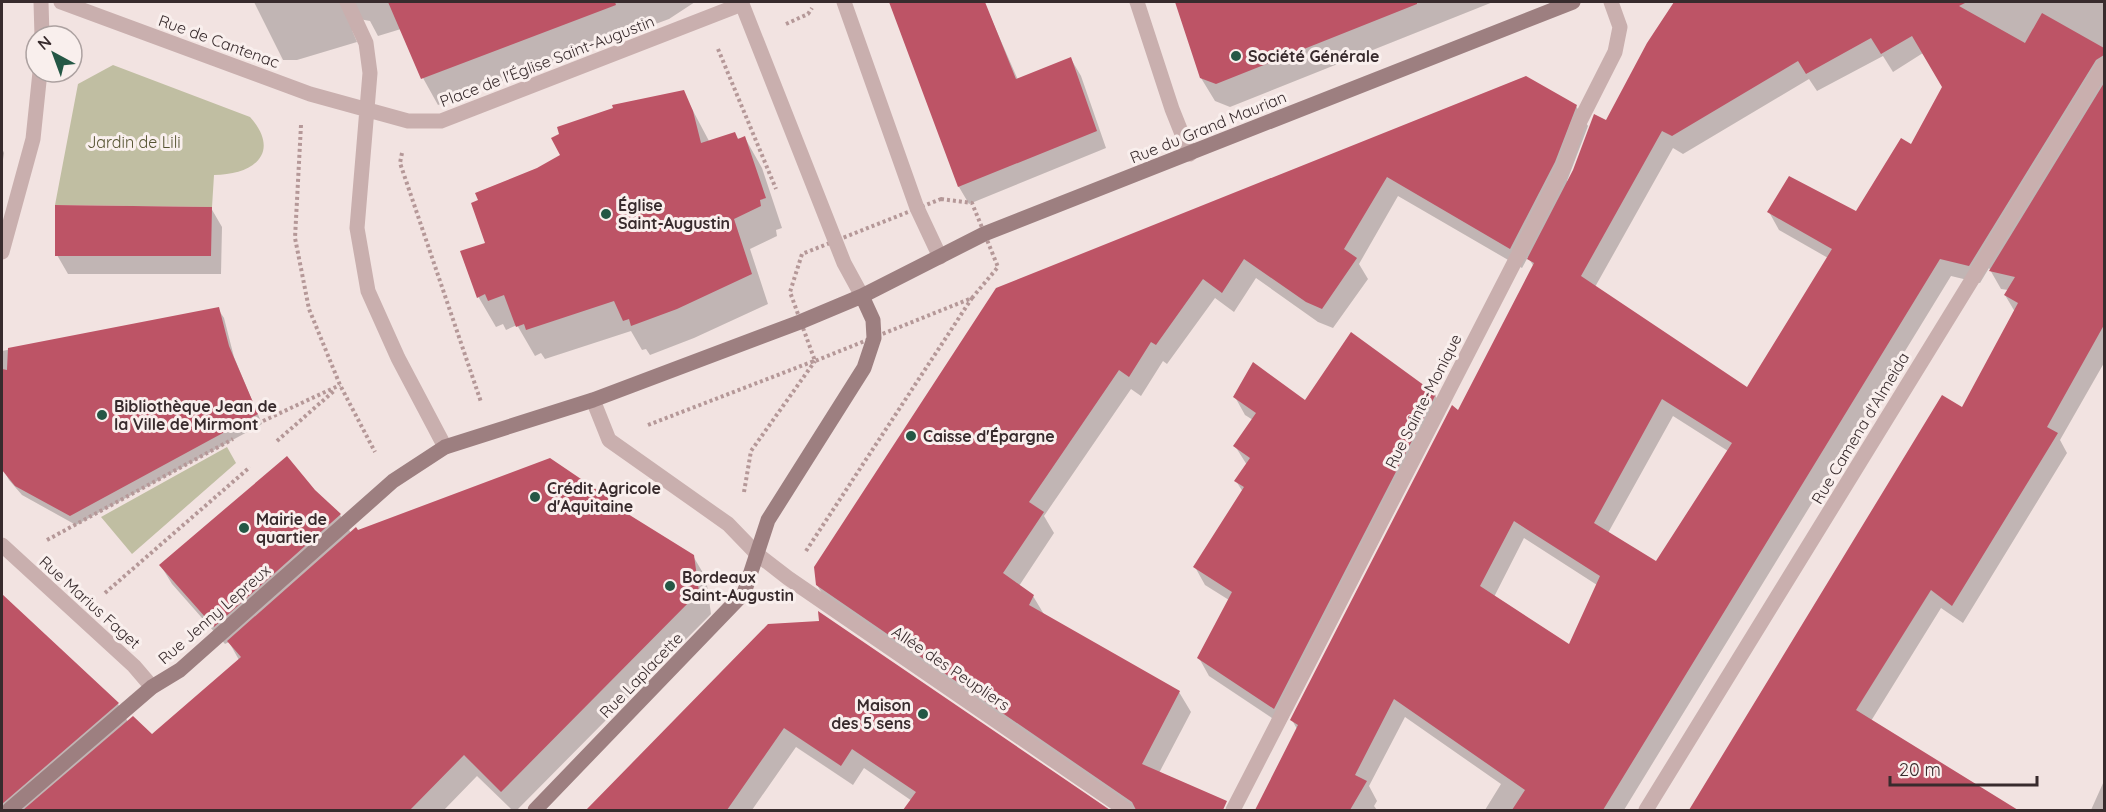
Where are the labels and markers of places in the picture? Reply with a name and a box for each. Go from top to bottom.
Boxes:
place label: Société Générale [1248,46,1379,66]
marker: Société Générale [1229,49,1243,63]
place label: Église Saint-Augustin [618,195,730,233]
marker: Église Saint-Augustin [599,207,613,221]
place label: Bibliothèque Jean de la Ville de Mirmont [114,396,277,434]
marker: Bibliothèque Jean de la Ville de Mirmont [95,408,109,422]
place label: Caisse d'Épargne [923,426,1055,446]
marker: Caisse d'Épargne [904,429,918,443]
place label: Crédit Agricole d'Aquitaine [547,478,661,516]
marker: Crédit Agricole d'Aquitaine [528,490,542,504]
place label: Mairie de quartier [256,509,327,547]
marker: Mairie de quartier [237,521,251,535]
place label: Bordeaux Saint-Augustin [682,567,794,605]
marker: Bordeaux Saint-Augustin [663,579,677,593]
place label: Maison des 5 sens [831,695,911,733]
marker: Maison des 5 sens [916,707,930,721]

